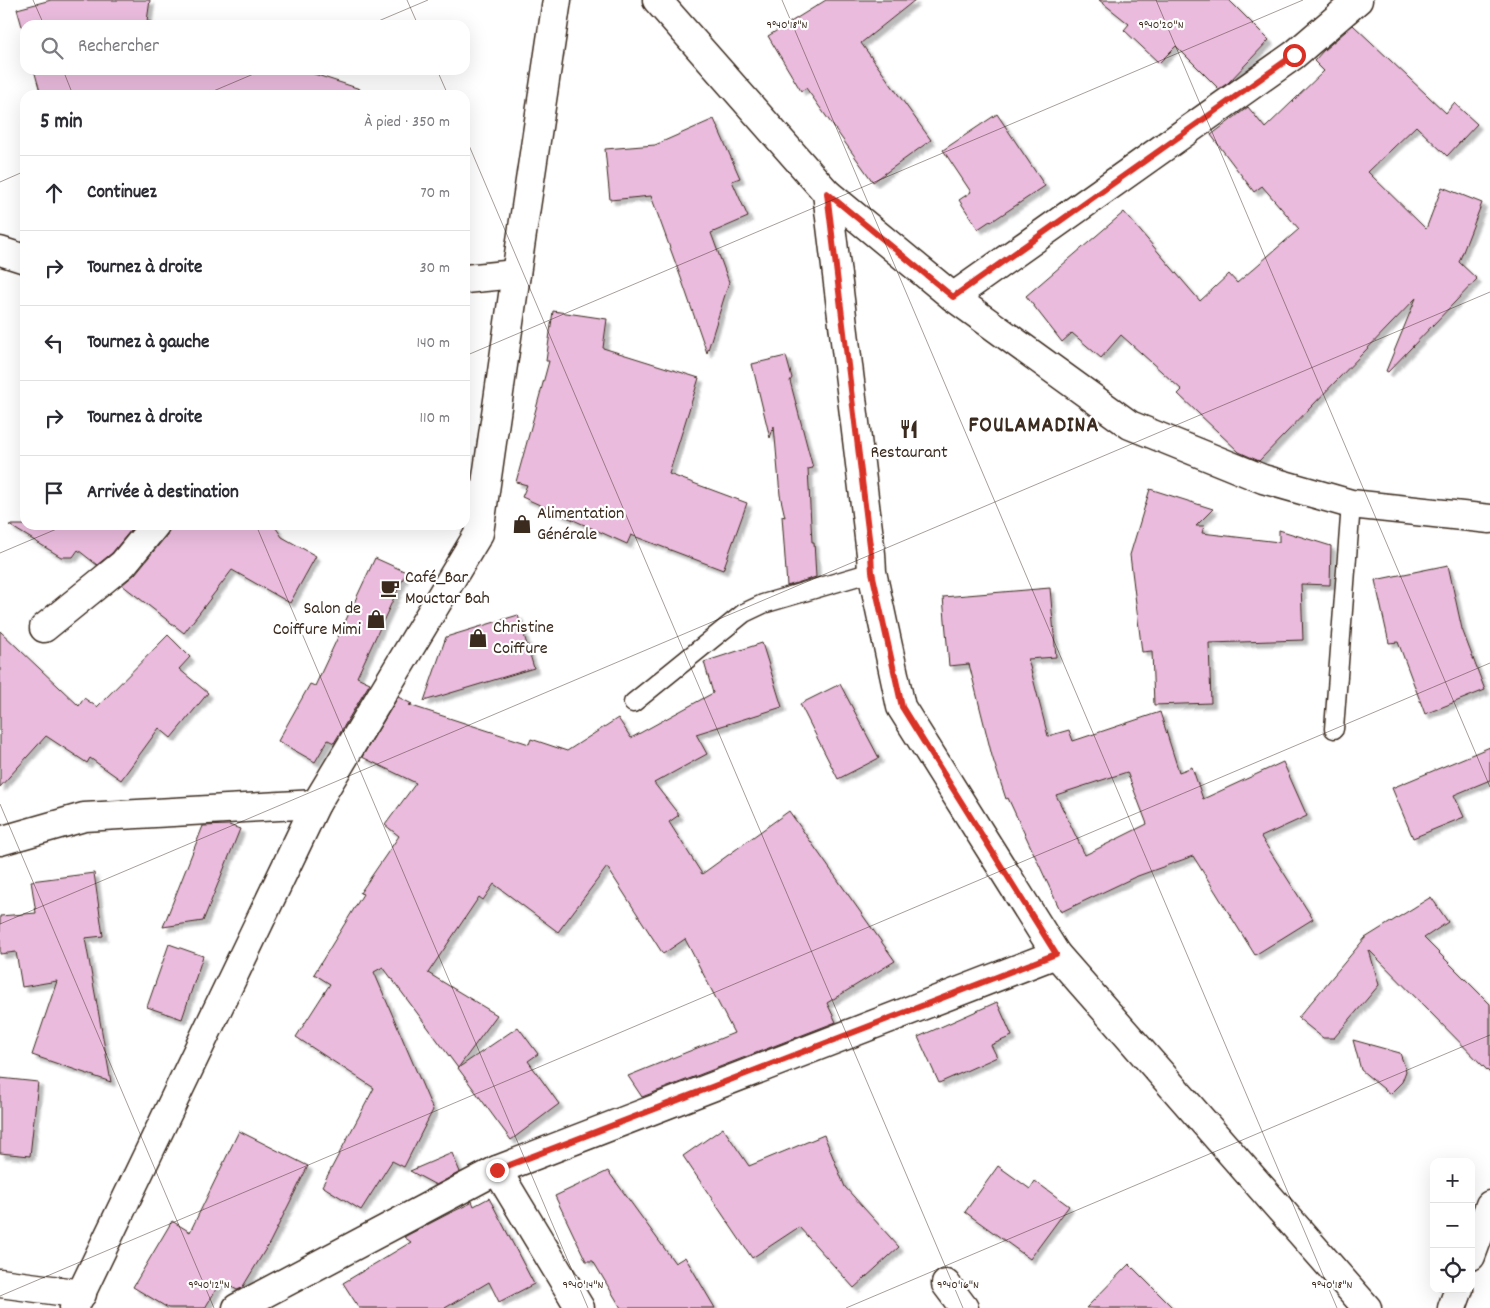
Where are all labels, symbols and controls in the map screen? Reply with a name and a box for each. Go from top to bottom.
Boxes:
text: 9°40'18"N [767,17,808,34]
text: 9°40'20"N [1138,17,1184,34]
search box [20,20,470,75]
icon: search [38,34,66,62]
text: Rechercher [78,34,159,61]
route start [1283,44,1306,67]
text: 5 min [40,108,83,138]
text: À pied · 350 m [364,111,450,134]
icon: ahead [40,179,68,207]
text: Continuez [87,180,157,207]
text: 70 m [420,182,450,205]
icon: right [40,254,68,282]
text: Tournez à droite [87,255,202,282]
text: 30 m [420,257,450,280]
icon: left [40,329,68,357]
text: Tournez à gauche [87,330,209,357]
text: 140 m [416,332,450,355]
icon: right [40,404,68,432]
text: Tournez à droite [87,405,202,432]
text: 110 m [420,407,450,430]
district label: FOULAMADINA [968,411,1100,442]
restaurant icon: Restaurant [898,418,920,440]
place label: Restaurant [870,441,948,466]
icon: arrive [40,479,68,507]
text: Arrivée à destination [87,480,239,507]
place label: Alimentation Générale [537,502,624,548]
shop icon: Alimentation Générale [511,513,533,535]
place label: Café_Bar Mouctar Bah [405,566,490,612]
cafe icon: Café_Bar Mouctar Bah [379,577,401,599]
place label: Salon de Coiffure Mimi [273,597,361,643]
shop icon: Salon de Coiffure Mimi [365,608,387,630]
place label: Christine Coiffure [493,616,554,662]
shop icon: Christine Coiffure [467,627,489,649]
map controls [1430,1158,1475,1293]
button: + [1430,1158,1475,1203]
route end [486,1159,509,1182]
button: − [1430,1203,1475,1248]
button: locate [1430,1248,1475,1293]
text: 9°40'12"N [188,1277,230,1294]
text: 9°40'14"N [562,1277,604,1294]
text: 9°40'16"N [937,1277,979,1294]
text: 9°40'18"N [1312,1277,1353,1294]

